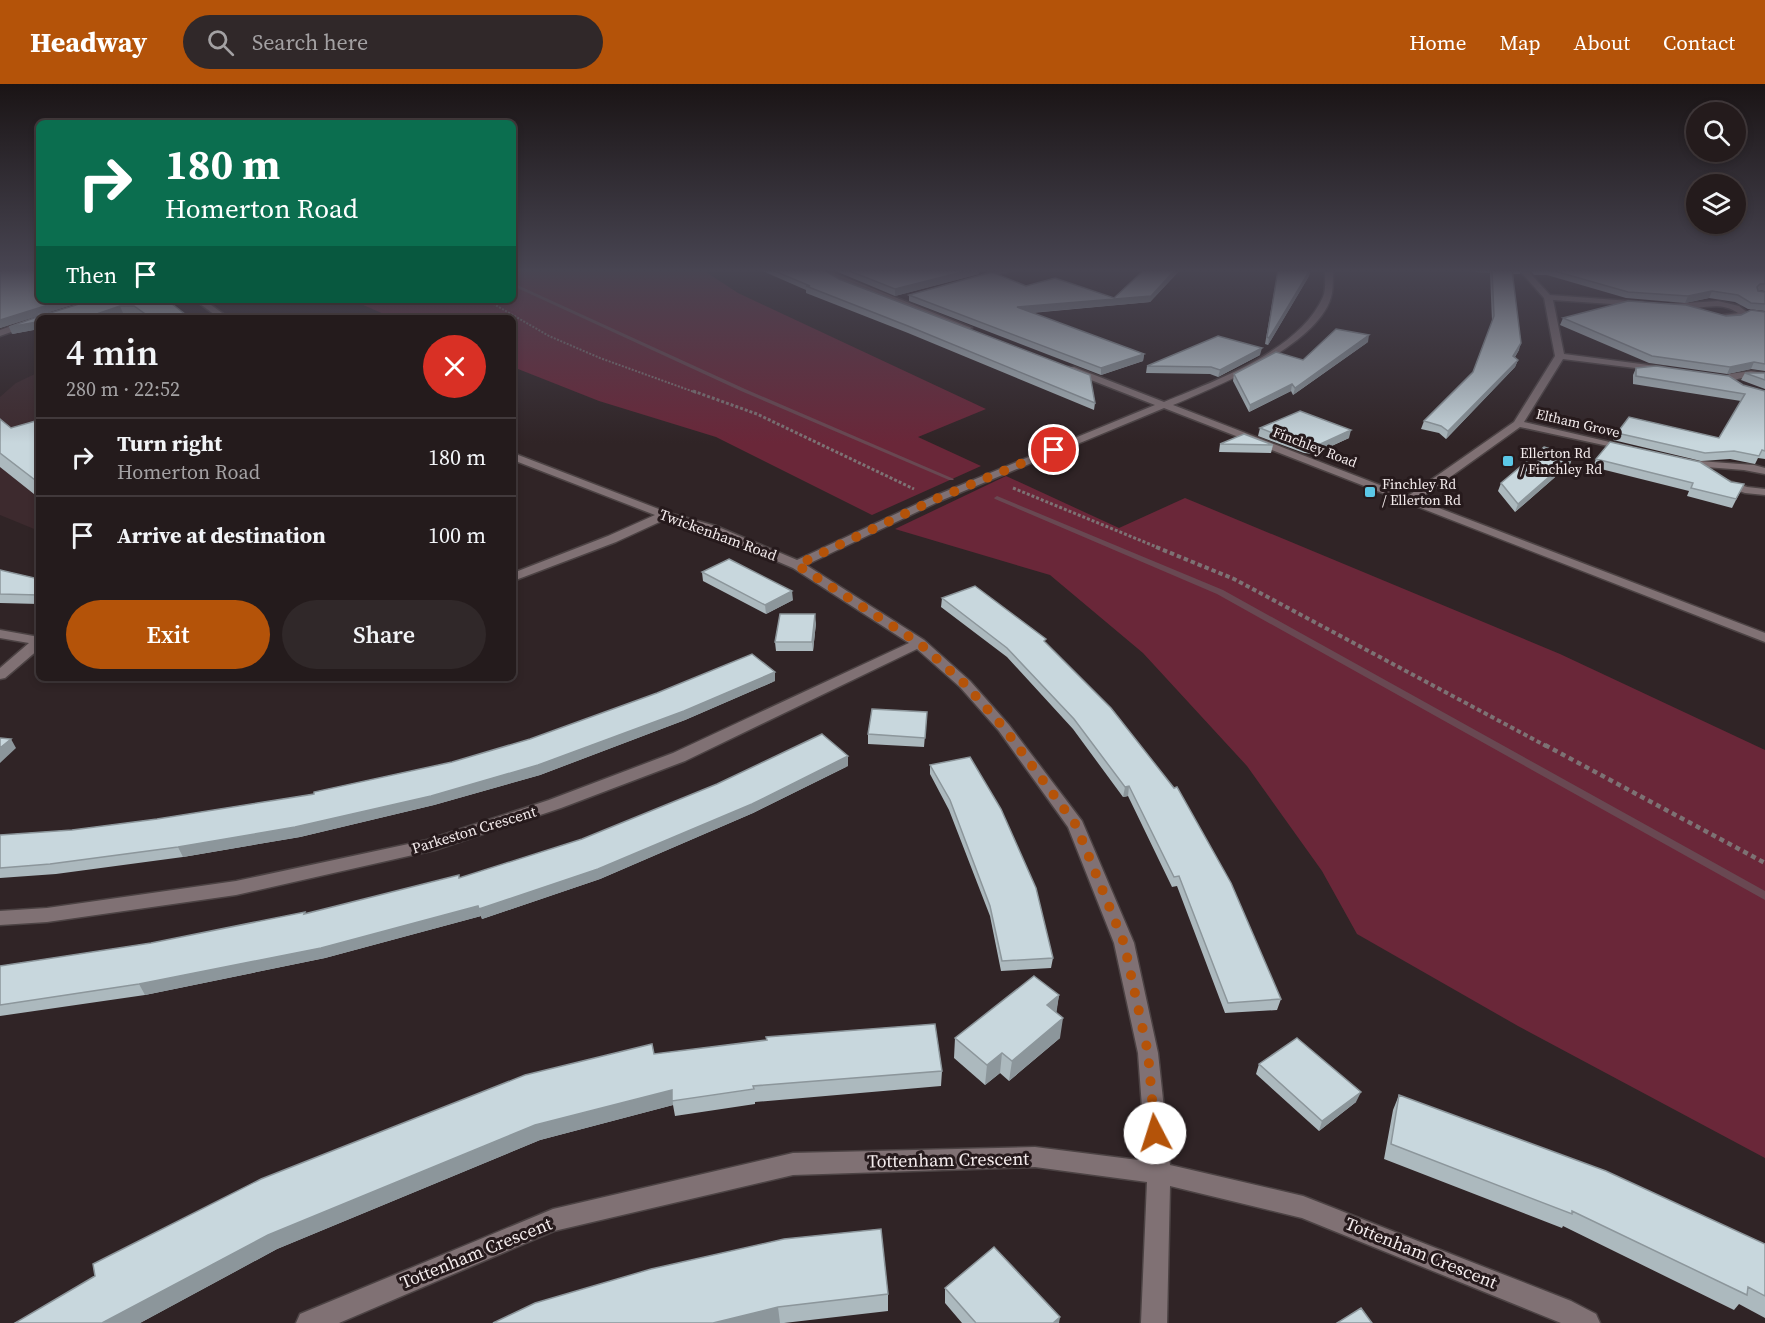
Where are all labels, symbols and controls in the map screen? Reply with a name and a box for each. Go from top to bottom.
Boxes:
search box [183,15,603,69]
text: Headway [30,23,147,61]
icon: search [204,26,237,59]
text: Search here [252,27,368,57]
text: Home [1409,28,1467,57]
text: Map [1500,28,1541,57]
text: About [1574,28,1630,57]
text: Contact [1663,28,1735,57]
map controls [1686,102,1746,234]
button: search [1686,102,1746,162]
text: 180 m [165,135,280,193]
icon: right [66,144,144,222]
button: layers [1686,174,1746,234]
text: Homerton Road [165,190,358,227]
icon: arrive [129,258,162,291]
text: Then [66,260,117,290]
text: 4 min [66,328,158,377]
button: close [423,335,486,398]
text: 280 m · 22:52 [66,375,180,403]
street label: Eltham Grove [1534,404,1622,442]
street label: Finchley Road [1270,422,1360,472]
pin [1028,424,1079,475]
text: Turn right [117,428,222,458]
icon: arrive [1037,433,1070,466]
icon: right [66,441,99,474]
text: 180 m [428,442,486,472]
place label: Ellerton Rd / Finchley Rd [1520,443,1602,479]
marker: Ellerton Rd / Finchley Rd [1501,454,1515,468]
text: Homerton Road [117,458,260,486]
place label: Finchley Rd / Ellerton Rd [1382,474,1461,510]
marker: Finchley Rd / Ellerton Rd [1363,485,1377,499]
street label: Twickenham Road [656,503,780,566]
icon: arrive [66,519,99,552]
text: Arrive at destination [117,520,326,550]
text: 100 m [428,520,486,550]
button: Exit [66,600,270,669]
button: Share [282,600,486,669]
street label: Parkeston Crescent [409,801,539,858]
position arrow [1123,1101,1187,1165]
street label: Tottenham Crescent [867,1146,1029,1173]
street label: Tottenham Crescent [396,1211,556,1294]
street label: Tottenham Crescent [1341,1211,1501,1295]

